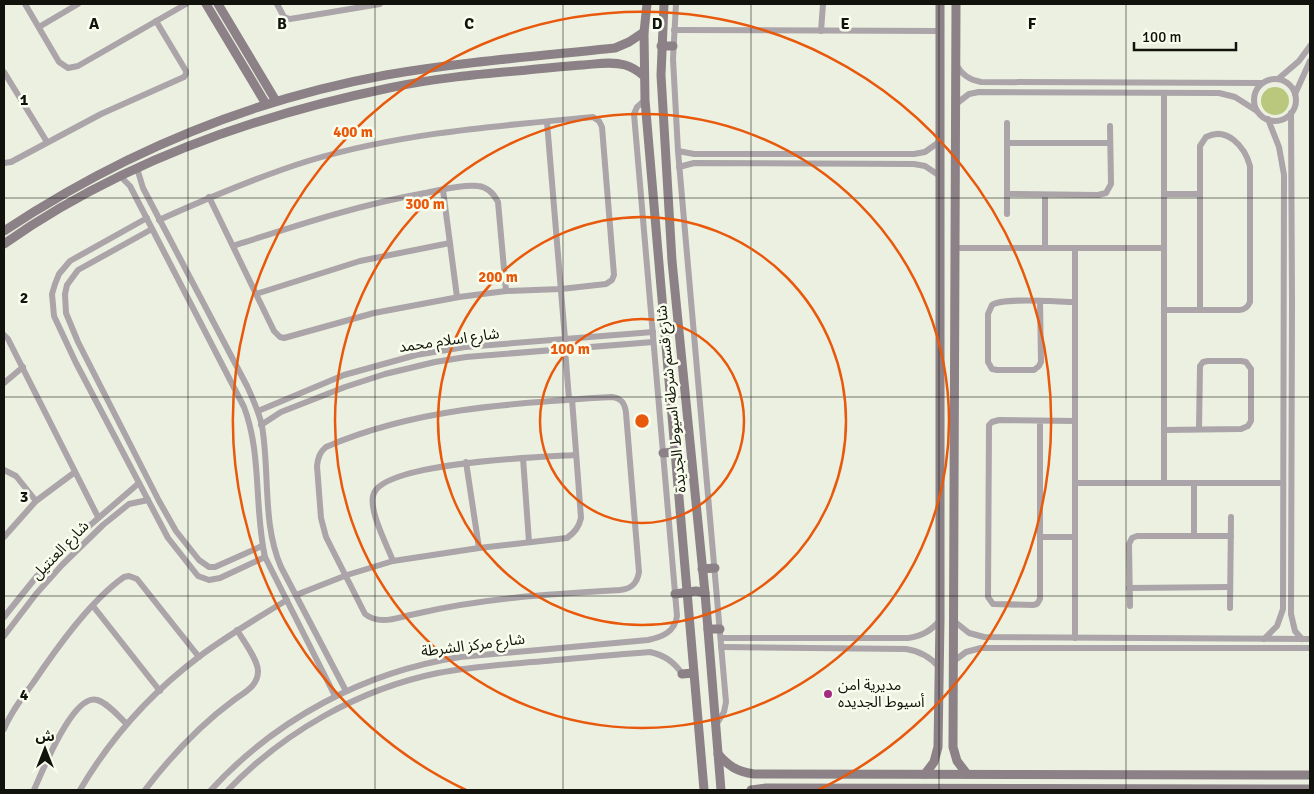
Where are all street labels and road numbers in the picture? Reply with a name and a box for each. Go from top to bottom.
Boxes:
street label: شارع قسم شرطة اسيوط الجديدة [652,304,693,494]
street label: شارع اسلام محمد [397,324,501,359]
street label: شارع العنتيل [27,517,95,585]
street label: شارع مركز الشرطة [420,630,526,663]

